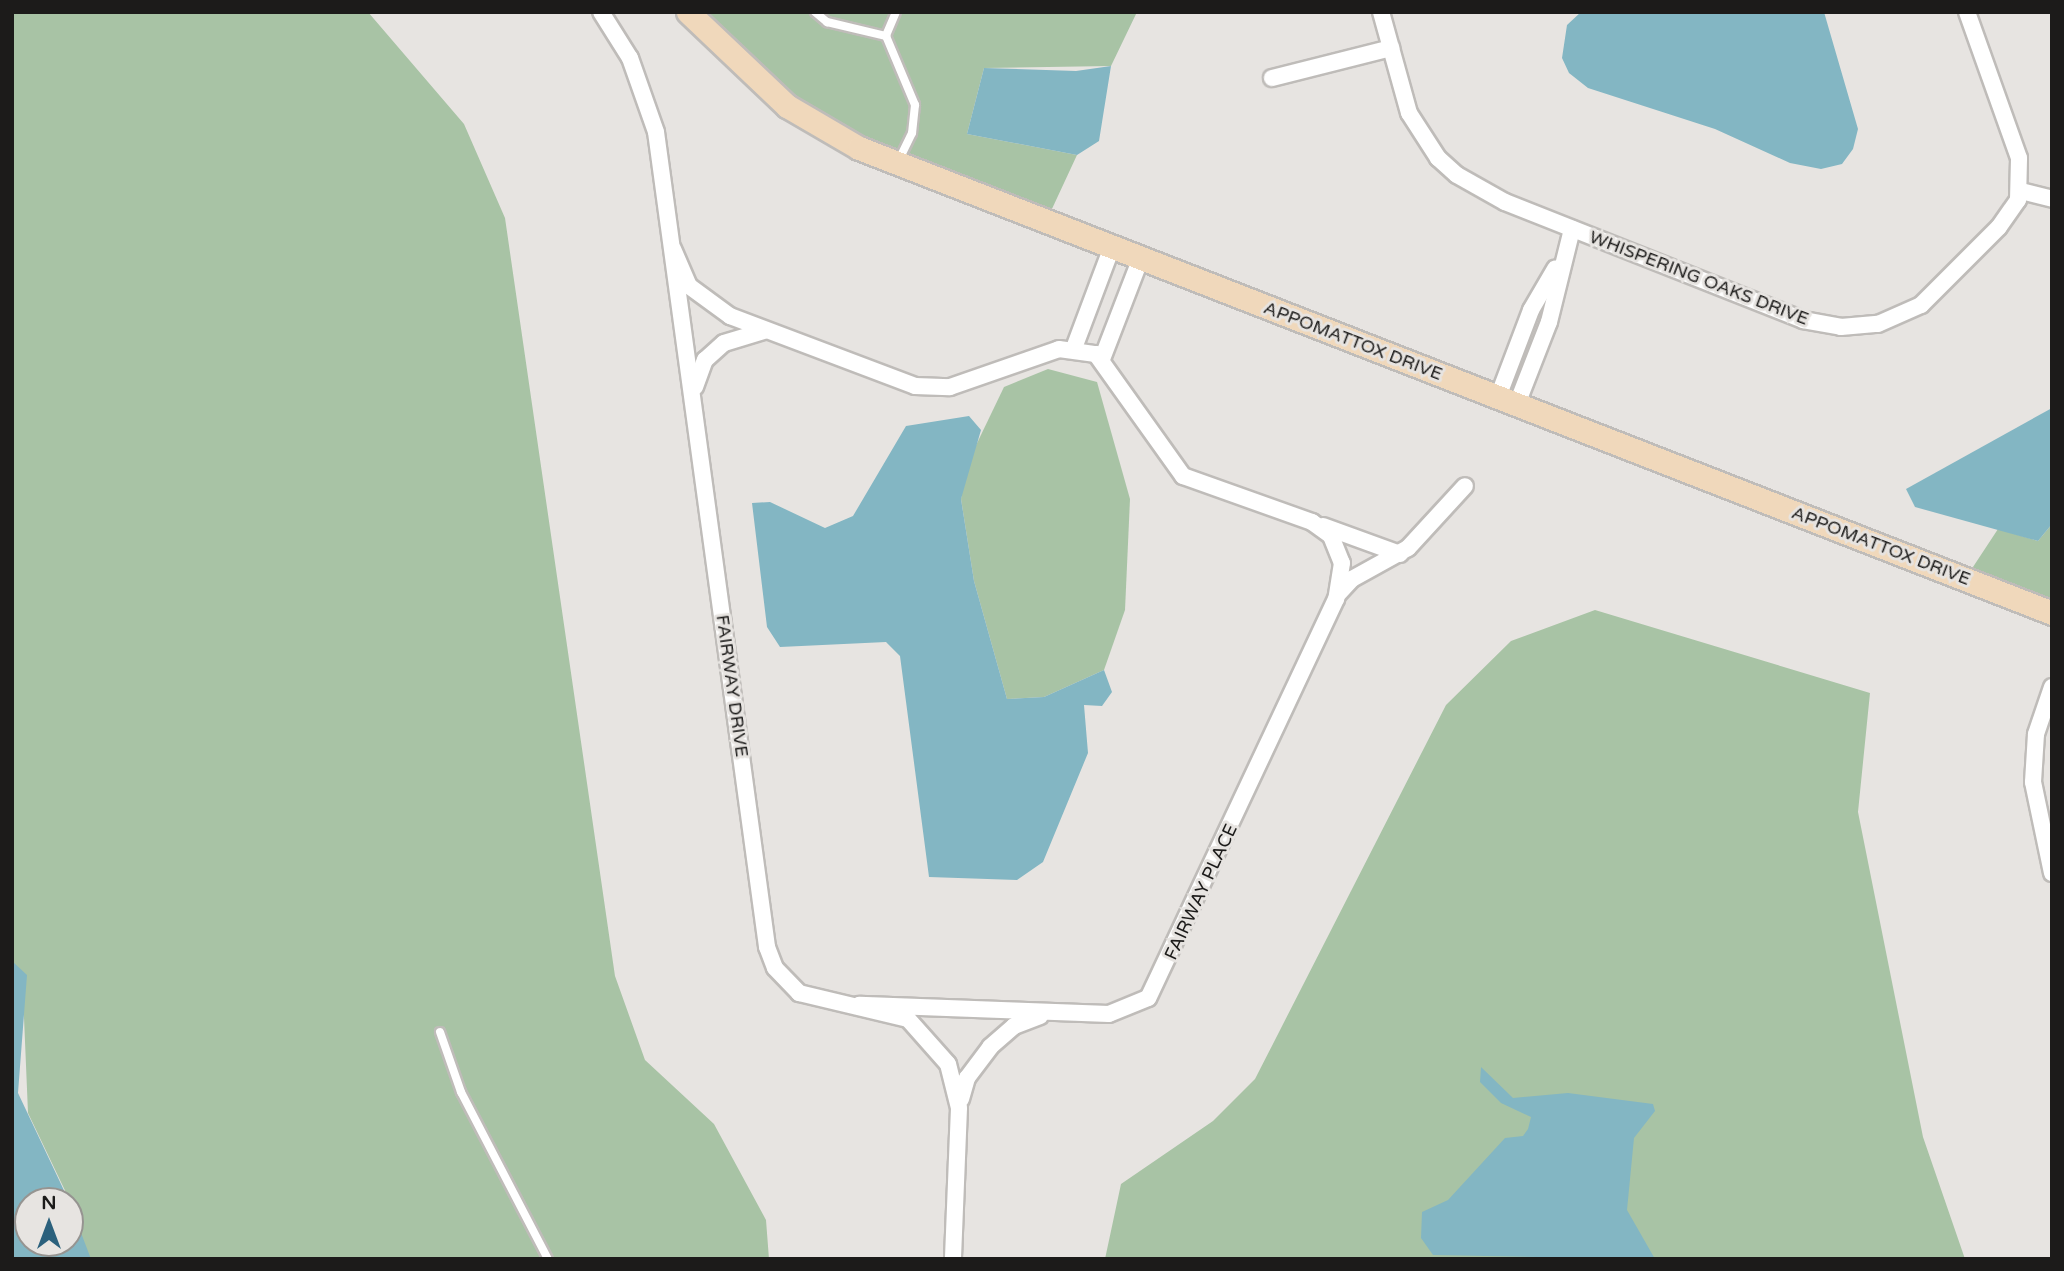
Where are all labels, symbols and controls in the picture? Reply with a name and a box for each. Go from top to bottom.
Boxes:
street label: WHISPERING OAKS DRIVE [1586,226,1812,330]
street label: APPOMATTOX DRIVE [1261,297,1445,385]
street label: APPOMATTOX DRIVE [1789,502,1973,590]
street label: FAIRWAY DRIVE [711,613,753,759]
street label: FAIRWAY PLACE [1160,821,1242,963]
north arrow [14,1187,84,1257]
text: N [41,1192,57,1214]

